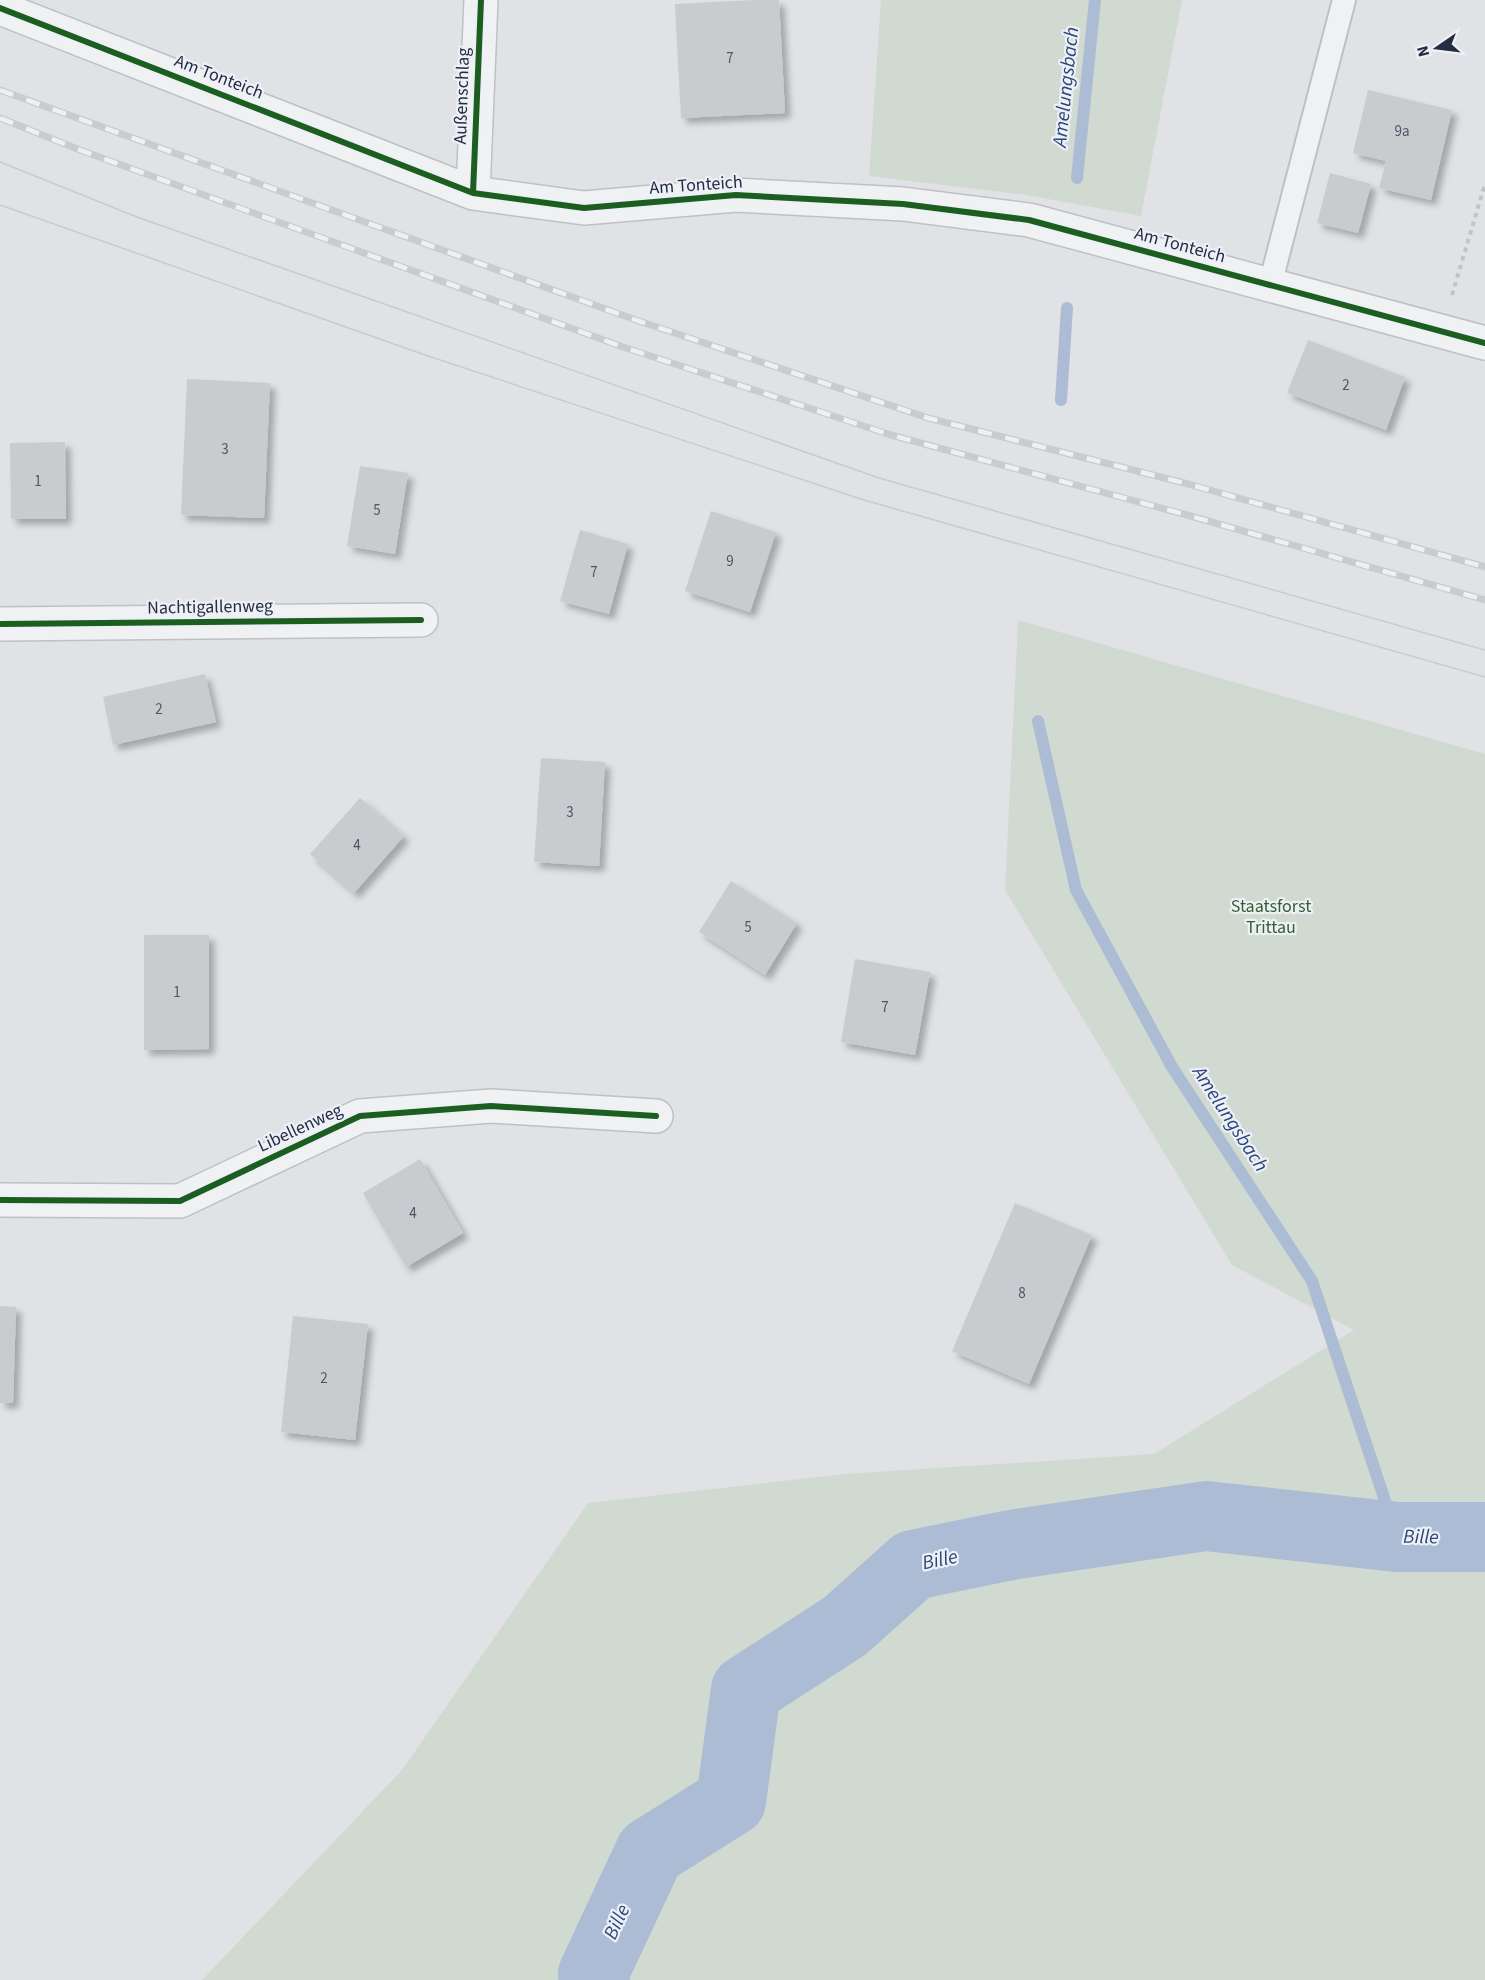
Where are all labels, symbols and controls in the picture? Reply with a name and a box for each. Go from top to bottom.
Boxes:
north arrow [1407,18,1467,78]
water label: Amelungsbach [1046,25,1086,151]
text: N [1411,44,1435,59]
street label: Außenschlag [448,47,476,145]
house number: 7 [726,48,734,69]
street label: Am Tonteich [171,49,267,105]
house number: 9a [1394,121,1410,142]
street label: Am Tonteich [648,169,744,201]
street label: Am Tonteich [1132,221,1228,269]
house number: 2 [1342,375,1350,396]
house number: 3 [221,439,229,460]
house number: 1 [34,471,42,492]
house number: 5 [373,500,381,521]
house number: 9 [726,551,734,572]
house number: 7 [590,562,598,583]
street label: Nachtigallenweg [147,593,273,621]
house number: 2 [155,699,163,720]
house number: 3 [566,802,574,823]
house number: 4 [353,835,361,856]
park label: Staatsforst Trittau [1231,894,1311,940]
house number: 5 [744,917,752,938]
house number: 1 [173,982,181,1003]
house number: 7 [881,997,889,1018]
water label: Amelungsbach [1184,1059,1275,1177]
street label: Libellenweg [254,1098,346,1158]
house number: 4 [409,1203,417,1224]
house number: 8 [1018,1283,1026,1304]
house number: 2 [320,1368,328,1389]
water label: Bille [1403,1523,1439,1551]
water label: Bille [920,1543,960,1577]
water label: Bille [597,1900,637,1944]

